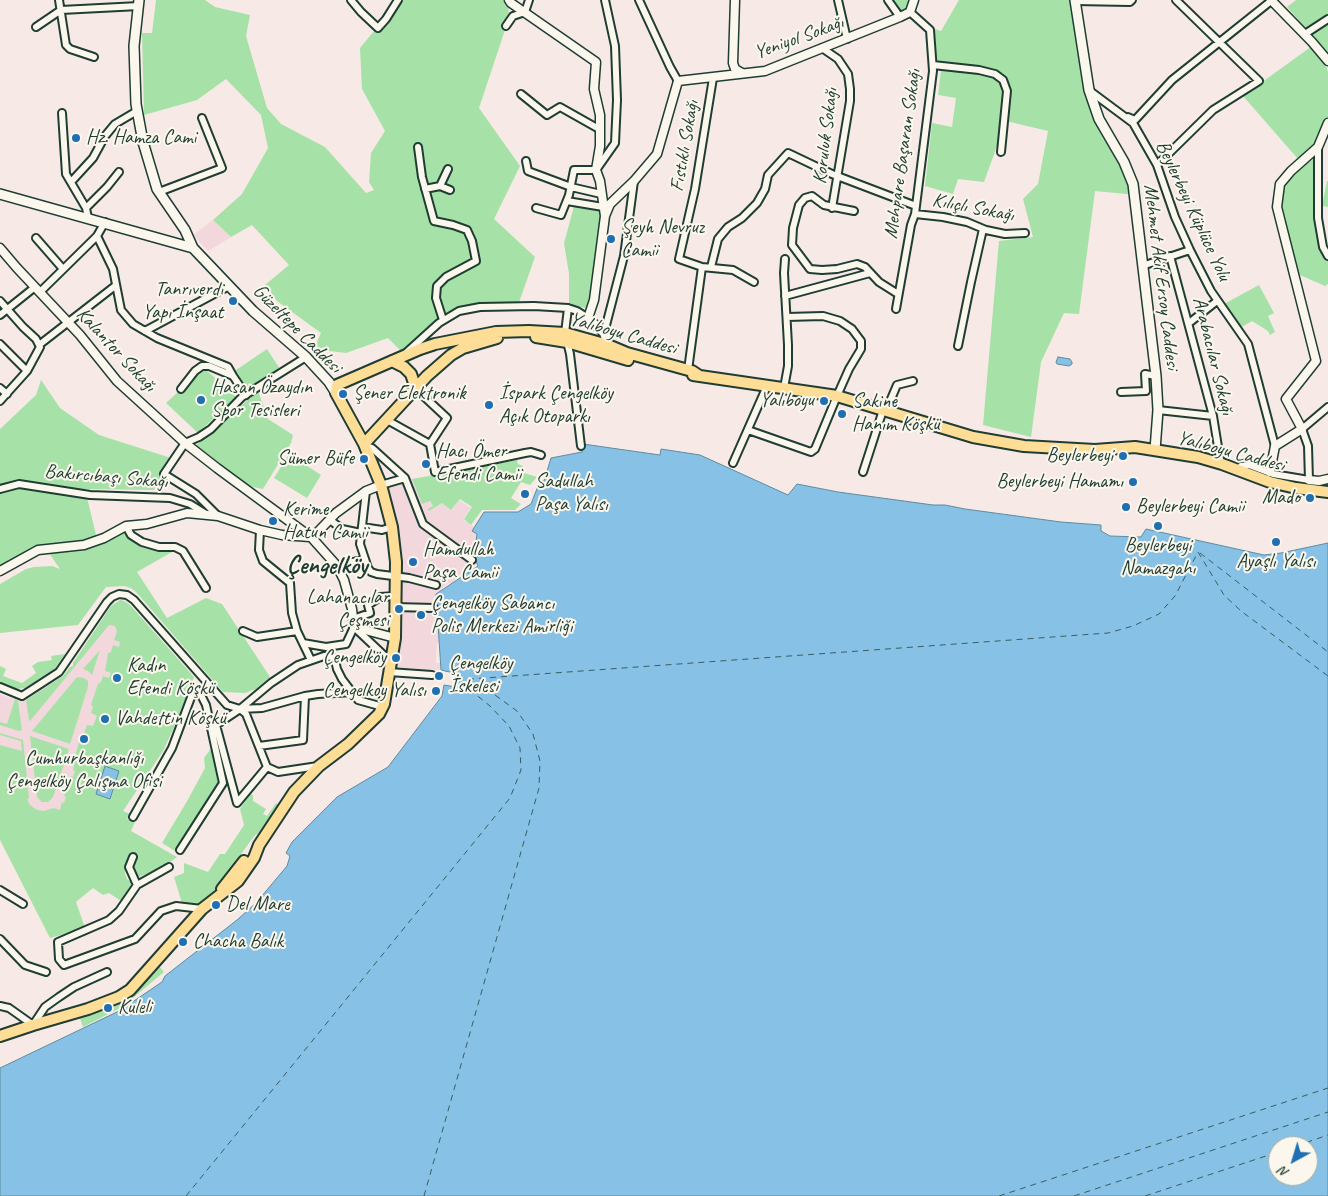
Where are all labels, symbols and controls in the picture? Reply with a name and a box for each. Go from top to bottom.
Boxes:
street label: Yeniyol Sokağı [751,11,847,65]
street label: Mehpare Başaran Sokağı [879,68,927,240]
street label: Koruluk Sokağı [808,87,844,185]
street label: Fıstıklı Sokağı [665,99,705,193]
place label: Hz. Hamza Cami [86,126,196,150]
marker: Hz. Hamza Cami [70,132,82,144]
street label: Beylerbeyi Küplüce Yolu [1150,137,1236,285]
street label: Mehmet Akif Ersoy Caddesi [1138,183,1184,371]
street label: Kılıçlı Sokağı [930,188,1016,228]
place label: Şeyh Nevruz Camii [621,216,704,263]
marker: Şeyh Nevruz Camii [605,233,617,245]
place label: Tanrıverdi Yapı İnşaat [142,278,223,325]
street label: Güzeltepe Caddesi [247,279,347,379]
marker: Tanrıverdi Yapı İnşaat [227,295,239,307]
street label: Arabacılar Sokağı [1187,295,1239,417]
street label: Kalantor Sokağı [71,303,161,397]
street label: Yalıboyu Caddesi [567,307,679,361]
place label: Hasan Özaydın Spor Tesisleri [211,376,312,423]
place label: Şener Elektronik [353,382,465,406]
place label: İspark Çengelköy Açık Otoparkı [499,382,613,429]
marker: Şener Elektronik [337,388,349,400]
place label: Yalıboyu [759,389,814,413]
place label: Sakine Hanım Köşkü [852,390,939,437]
marker: Hasan Özaydın Spor Tesisleri [195,394,207,406]
marker: Yalıboyu [818,395,830,407]
marker: İspark Çengelköy Açık Otoparkı [483,399,495,411]
marker: Sakine Hanım Köşkü [836,408,848,420]
street label: Yalıboyu Caddesi [1175,426,1287,478]
place label: Hacı Ömer Efendi Camii [436,440,521,487]
place label: Beylerbeyi [1046,444,1113,468]
place label: Sümer Büfe [277,447,354,471]
marker: Beylerbeyi [1117,450,1129,462]
marker: Sümer Büfe [358,453,370,465]
marker: Hacı Ömer Efendi Camii [420,458,432,470]
street label: Bakırcıbaşı Sokağı [43,460,169,494]
place label: Sadullah Paşa Yalısı [535,470,608,517]
place label: Beylerbeyi Hamamı [996,470,1123,494]
marker: Beylerbeyi Hamamı [1127,476,1139,488]
place label: Mado [1262,486,1300,510]
marker: Sadullah Paşa Yalısı [519,488,531,500]
marker: Mado [1304,492,1316,504]
place label: Beylerbeyi Camii [1136,495,1244,519]
place label: Kerime Hatun Camii [283,498,368,545]
marker: Beylerbeyi Camii [1120,501,1132,513]
marker: Kerime Hatun Camii [267,515,279,527]
marker: Beylerbeyi Namazgahı [1152,520,1164,532]
place label: Beylerbeyi Namazgahı [1121,534,1195,581]
marker: Ayaşlı Yalısı [1270,536,1282,548]
place label: Hamdullah Paşa Camii [423,538,497,585]
place label: Ayaşlı Yalısı [1236,550,1316,574]
district label: Çengelköy [287,551,367,581]
marker: Hamdullah Paşa Camii [407,556,419,568]
place label: Lahanacılar Çeşmesi [307,586,389,633]
place label: Çengelköy Sabancı Polis Merkezi Amirliği [431,592,572,639]
marker: Lahanacılar Çeşmesi [393,603,405,615]
marker: Çengelköy Sabancı Polis Merkezi Amirliği [415,609,427,621]
place label: Çengelköy [323,646,386,670]
marker: Çengelköy [390,652,402,664]
place label: Çengelköy İskelesi [449,652,512,699]
place label: Kadın Efendi Köşkü [127,654,214,701]
marker: Çengelköy İskelesi [433,670,445,682]
marker: Kadın Efendi Köşkü [111,672,123,684]
place label: Cengelkoy Yalısı [323,679,426,703]
marker: Cengelkoy Yalısı [430,685,442,697]
place label: Vahdettin Köşkü [115,707,226,731]
marker: Vahdettin Köşkü [99,713,111,725]
marker: Cumhurbaşkanlığı Çengelköy Çalışma Ofisi [78,733,90,745]
place label: Cumhurbaşkanlığı Çengelköy Çalışma Ofisi [7,747,161,794]
place label: Del Mare [226,893,290,917]
marker: Del Mare [210,899,222,911]
place label: Chacha Balık [193,930,283,954]
marker: Chacha Balık [177,936,189,948]
place label: Kuleli [118,996,151,1020]
marker: Kuleli [102,1002,114,1014]
north arrow [1268,1136,1318,1186]
text: N [1275,1163,1293,1182]

